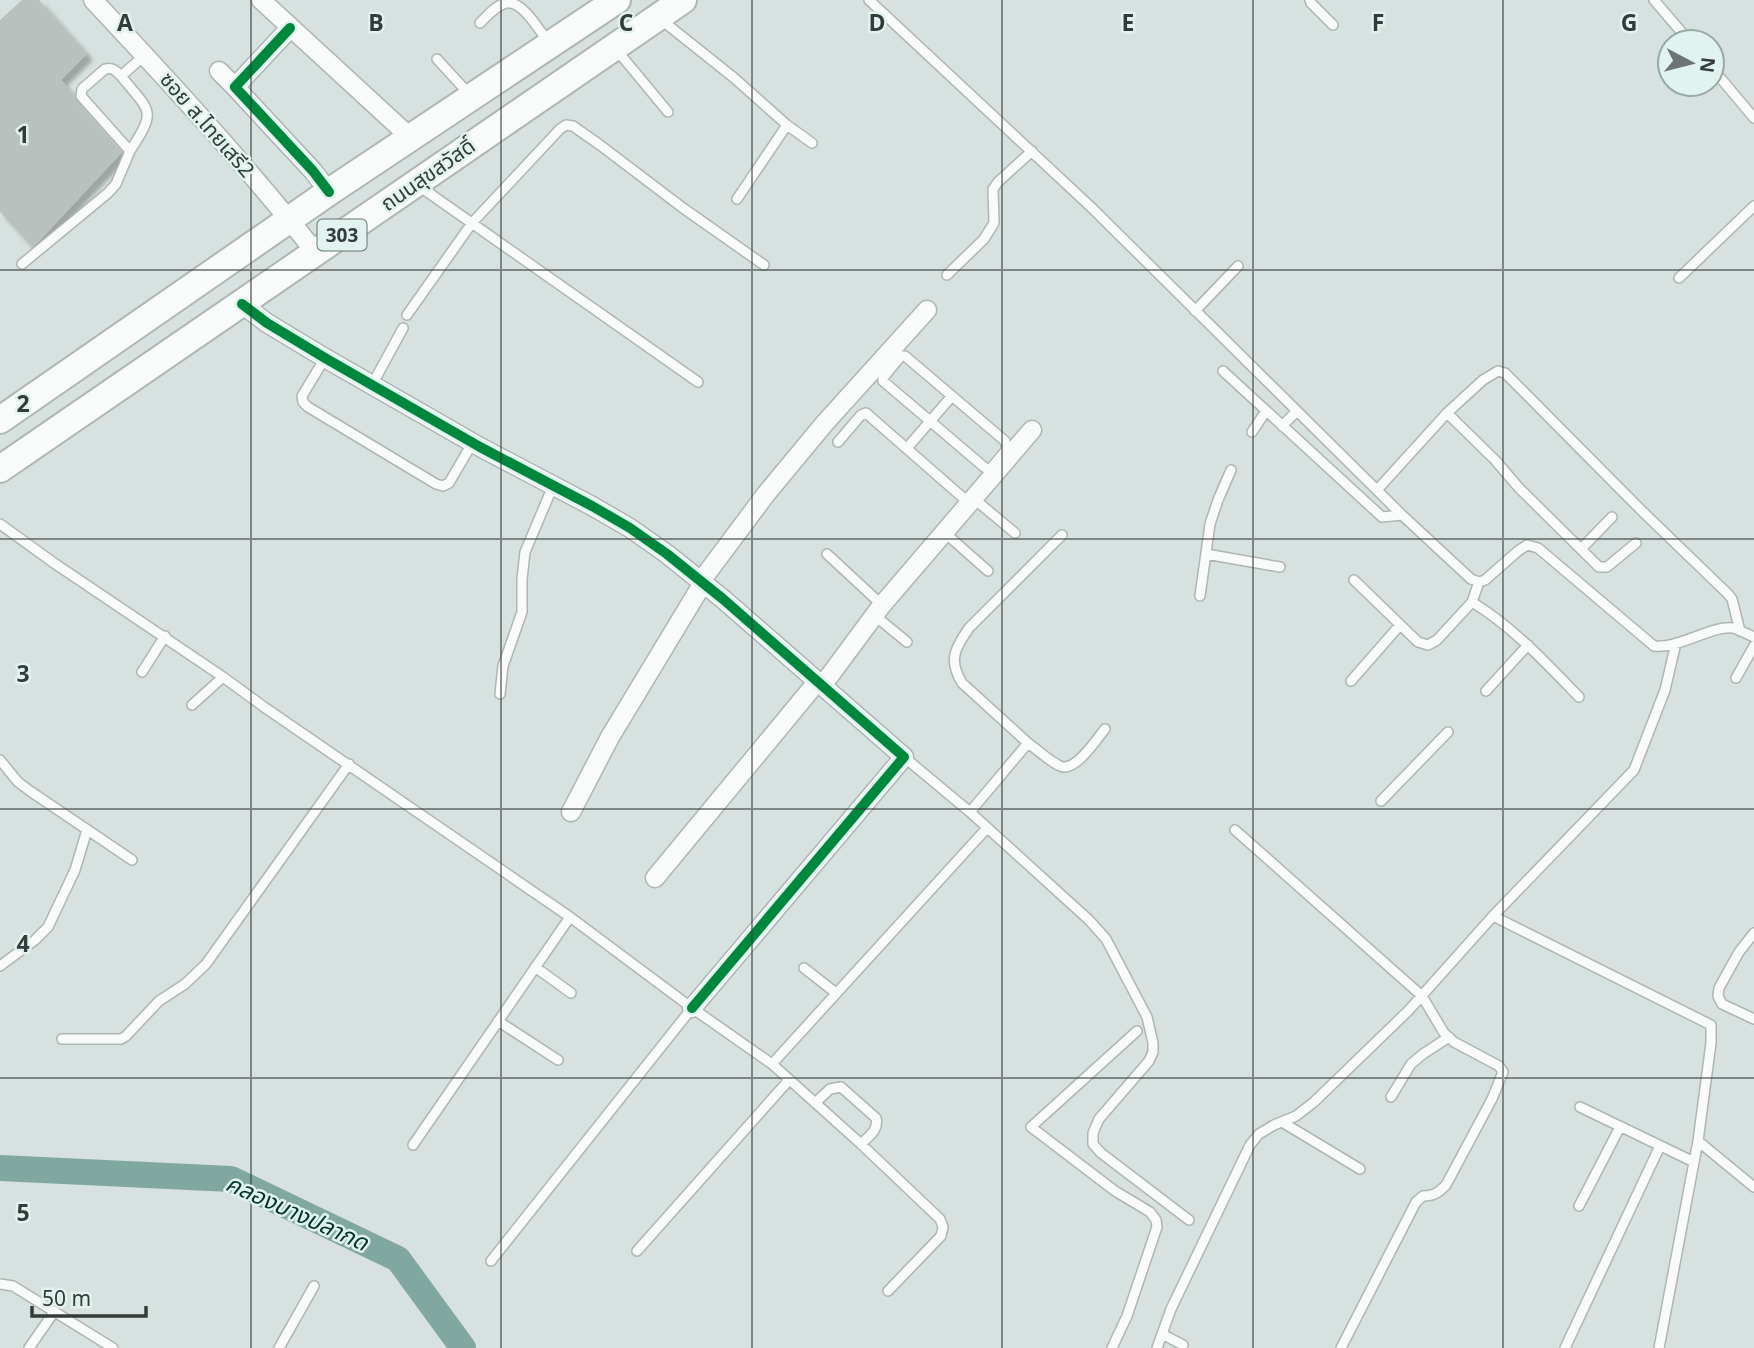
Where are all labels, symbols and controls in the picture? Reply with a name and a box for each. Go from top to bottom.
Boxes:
text: A [117,7,133,41]
text: B [368,7,384,41]
text: C [619,7,633,41]
text: D [868,7,886,41]
text: E [1122,7,1134,41]
text: F [1372,7,1384,41]
text: G [1621,7,1637,41]
north arrow [1656,28,1726,98]
text: N [1691,55,1722,74]
street label: ซอย ส.ไทยเสรี2 [152,66,261,185]
text: 1 [16,119,30,153]
street label: ถนนสุขสวัสดิ์ [375,131,482,219]
road number: 303 [318,219,366,250]
text: 2 [16,388,30,422]
text: 3 [16,658,30,692]
text: 4 [16,928,30,962]
water label: คลองบางปลากด [220,1167,374,1261]
text: 5 [16,1197,30,1231]
scale bar [32,1274,145,1318]
text: 50 m [42,1284,91,1315]

